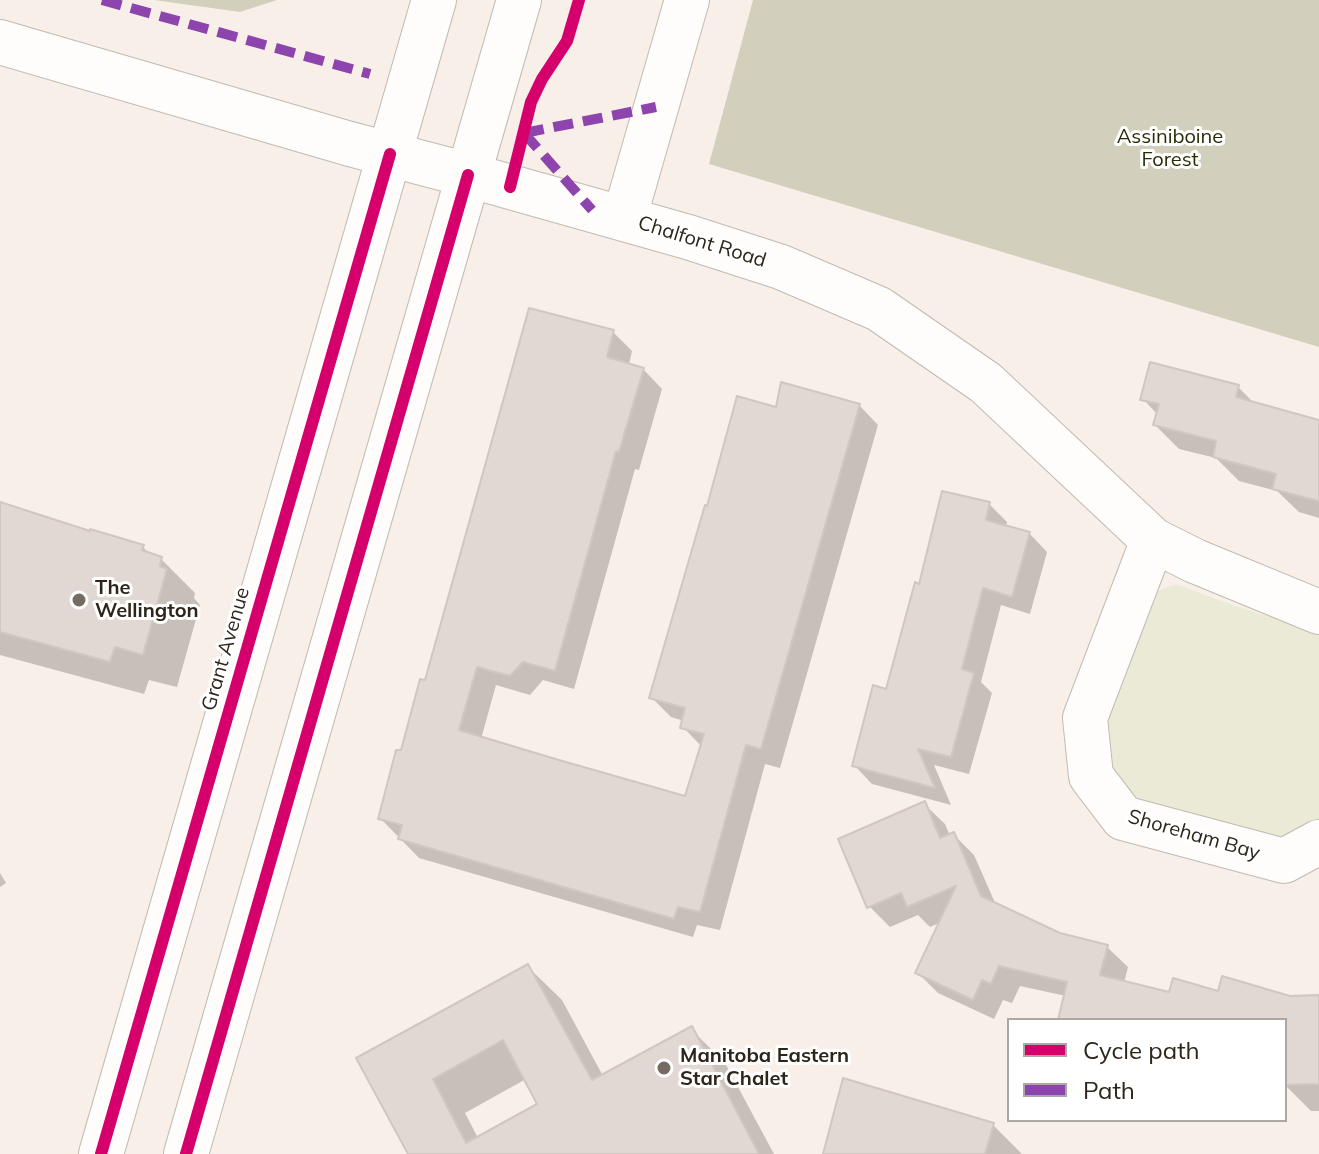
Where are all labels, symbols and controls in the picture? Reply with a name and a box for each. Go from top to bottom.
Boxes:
park label: Assiniboine Forest [1117,125,1223,172]
street label: Chalfont Road [635,211,769,273]
place label: The Wellington [95,576,199,623]
street label: Grant Avenue [197,584,255,714]
marker: The Wellington [70,591,88,609]
street label: Shoreham Bay [1125,805,1263,865]
legend [1007,1018,1287,1122]
text: Cycle path [1083,1035,1200,1065]
place label: Manitoba Eastern Star Chalet [680,1044,849,1091]
marker: Manitoba Eastern Star Chalet [655,1059,673,1077]
text: Path [1083,1075,1135,1105]

